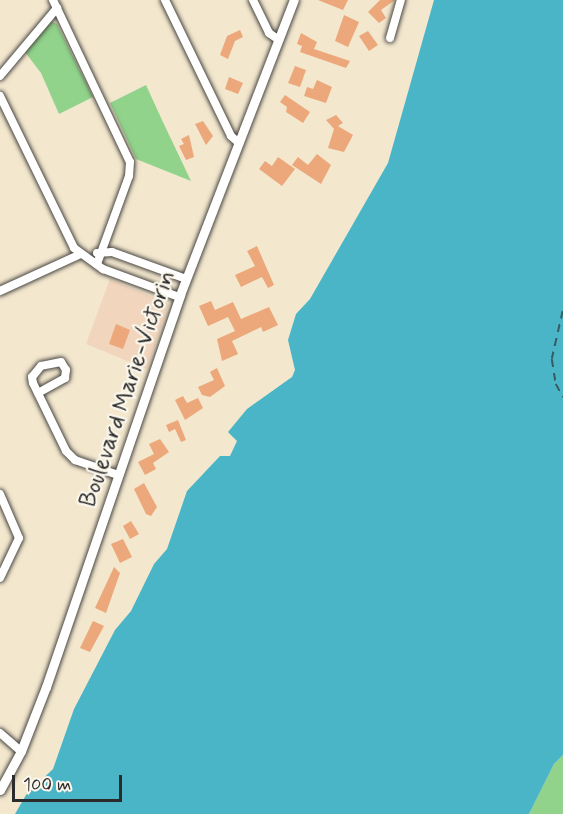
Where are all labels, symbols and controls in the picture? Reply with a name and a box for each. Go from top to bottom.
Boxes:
street label: Boulevard Marie-Victorin [74,266,182,512]
scale bar [15,763,124,801]
text: 100 m [23,773,71,797]

